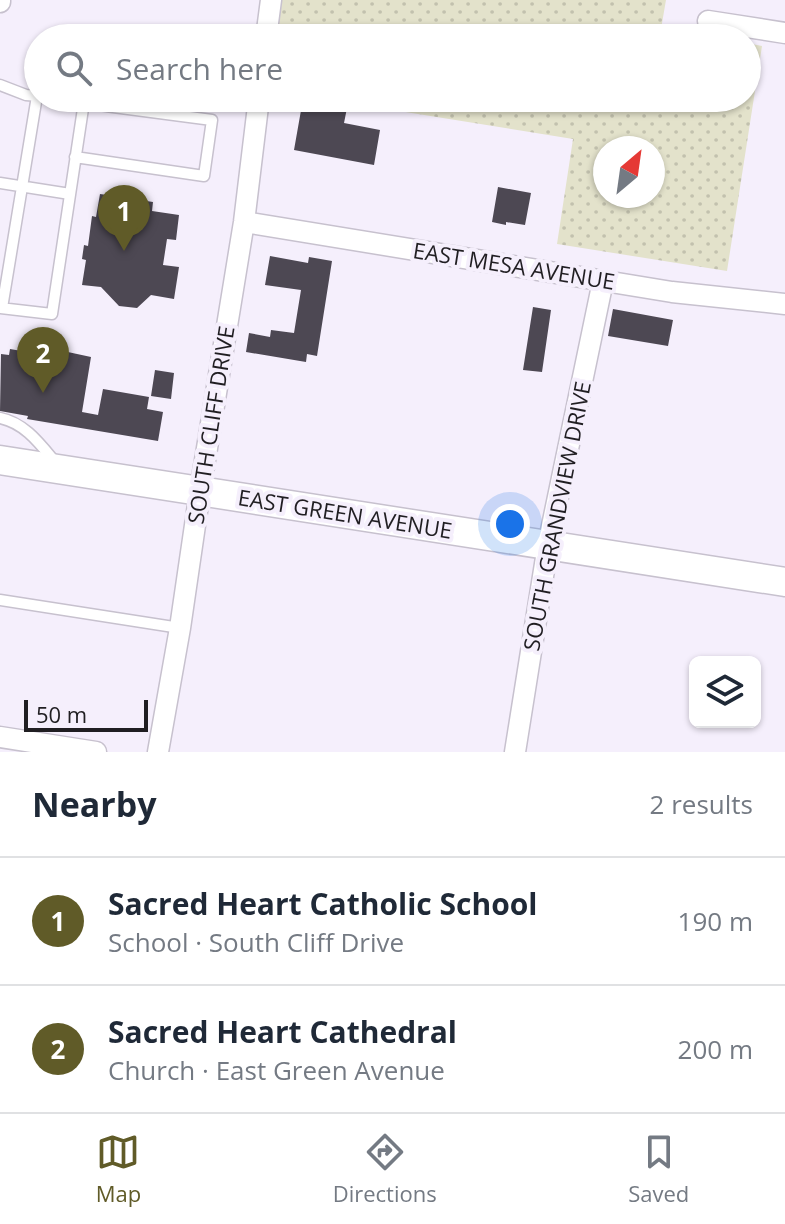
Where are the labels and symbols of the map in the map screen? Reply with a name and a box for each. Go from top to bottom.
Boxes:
north arrow [593,136,665,208]
pin: 1 [98,185,150,251]
street label: EAST MESA AVENUE [411,234,617,296]
street label: SOUTH CLIFF DRIVE [180,324,240,526]
pin: 2 [17,327,69,393]
street label: SOUTH GRANDVIEW DRIVE [515,379,597,653]
street label: EAST GREEN AVENUE [236,481,454,545]
your location [490,504,530,544]
scale bar [24,696,148,732]

